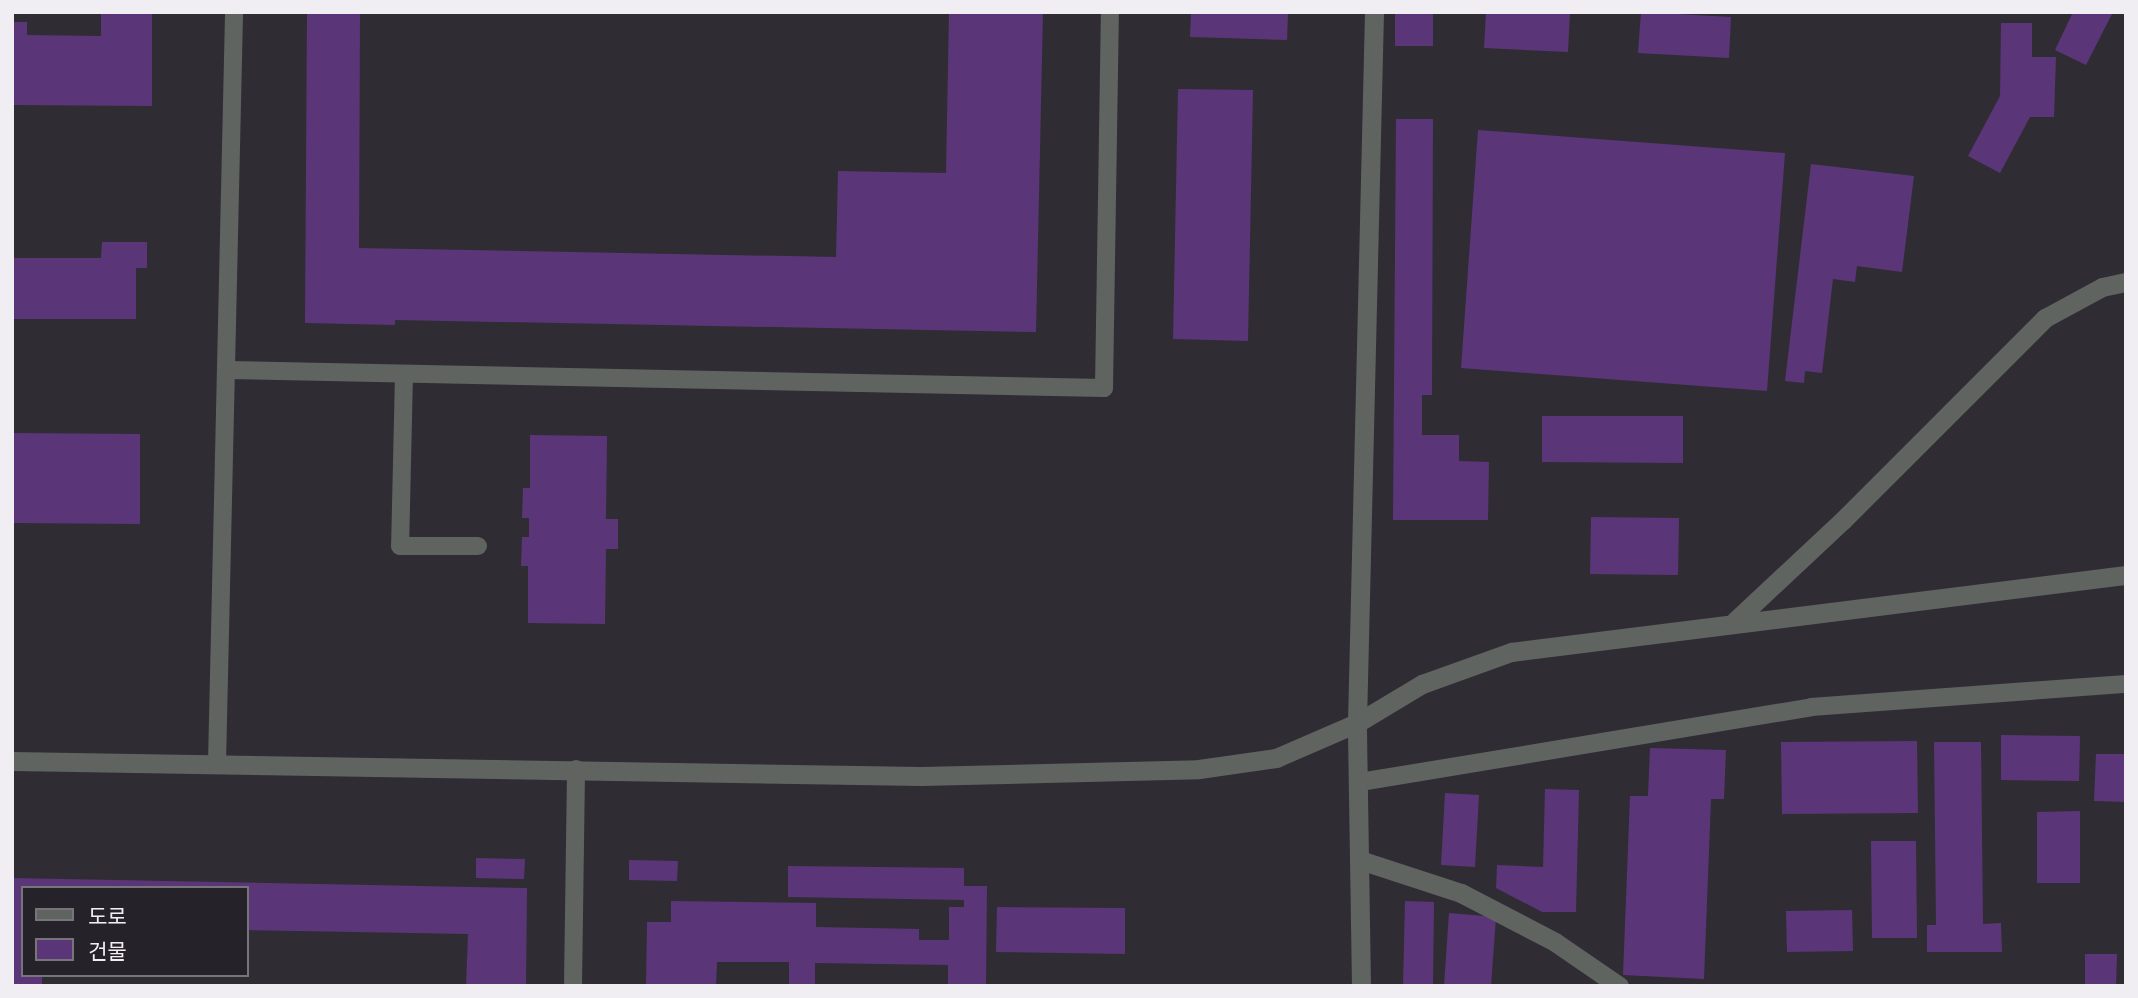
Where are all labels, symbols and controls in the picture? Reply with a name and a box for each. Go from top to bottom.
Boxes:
legend [21,886,248,977]
text: 도로 [88,904,127,929]
text: 건물 [88,939,127,964]

